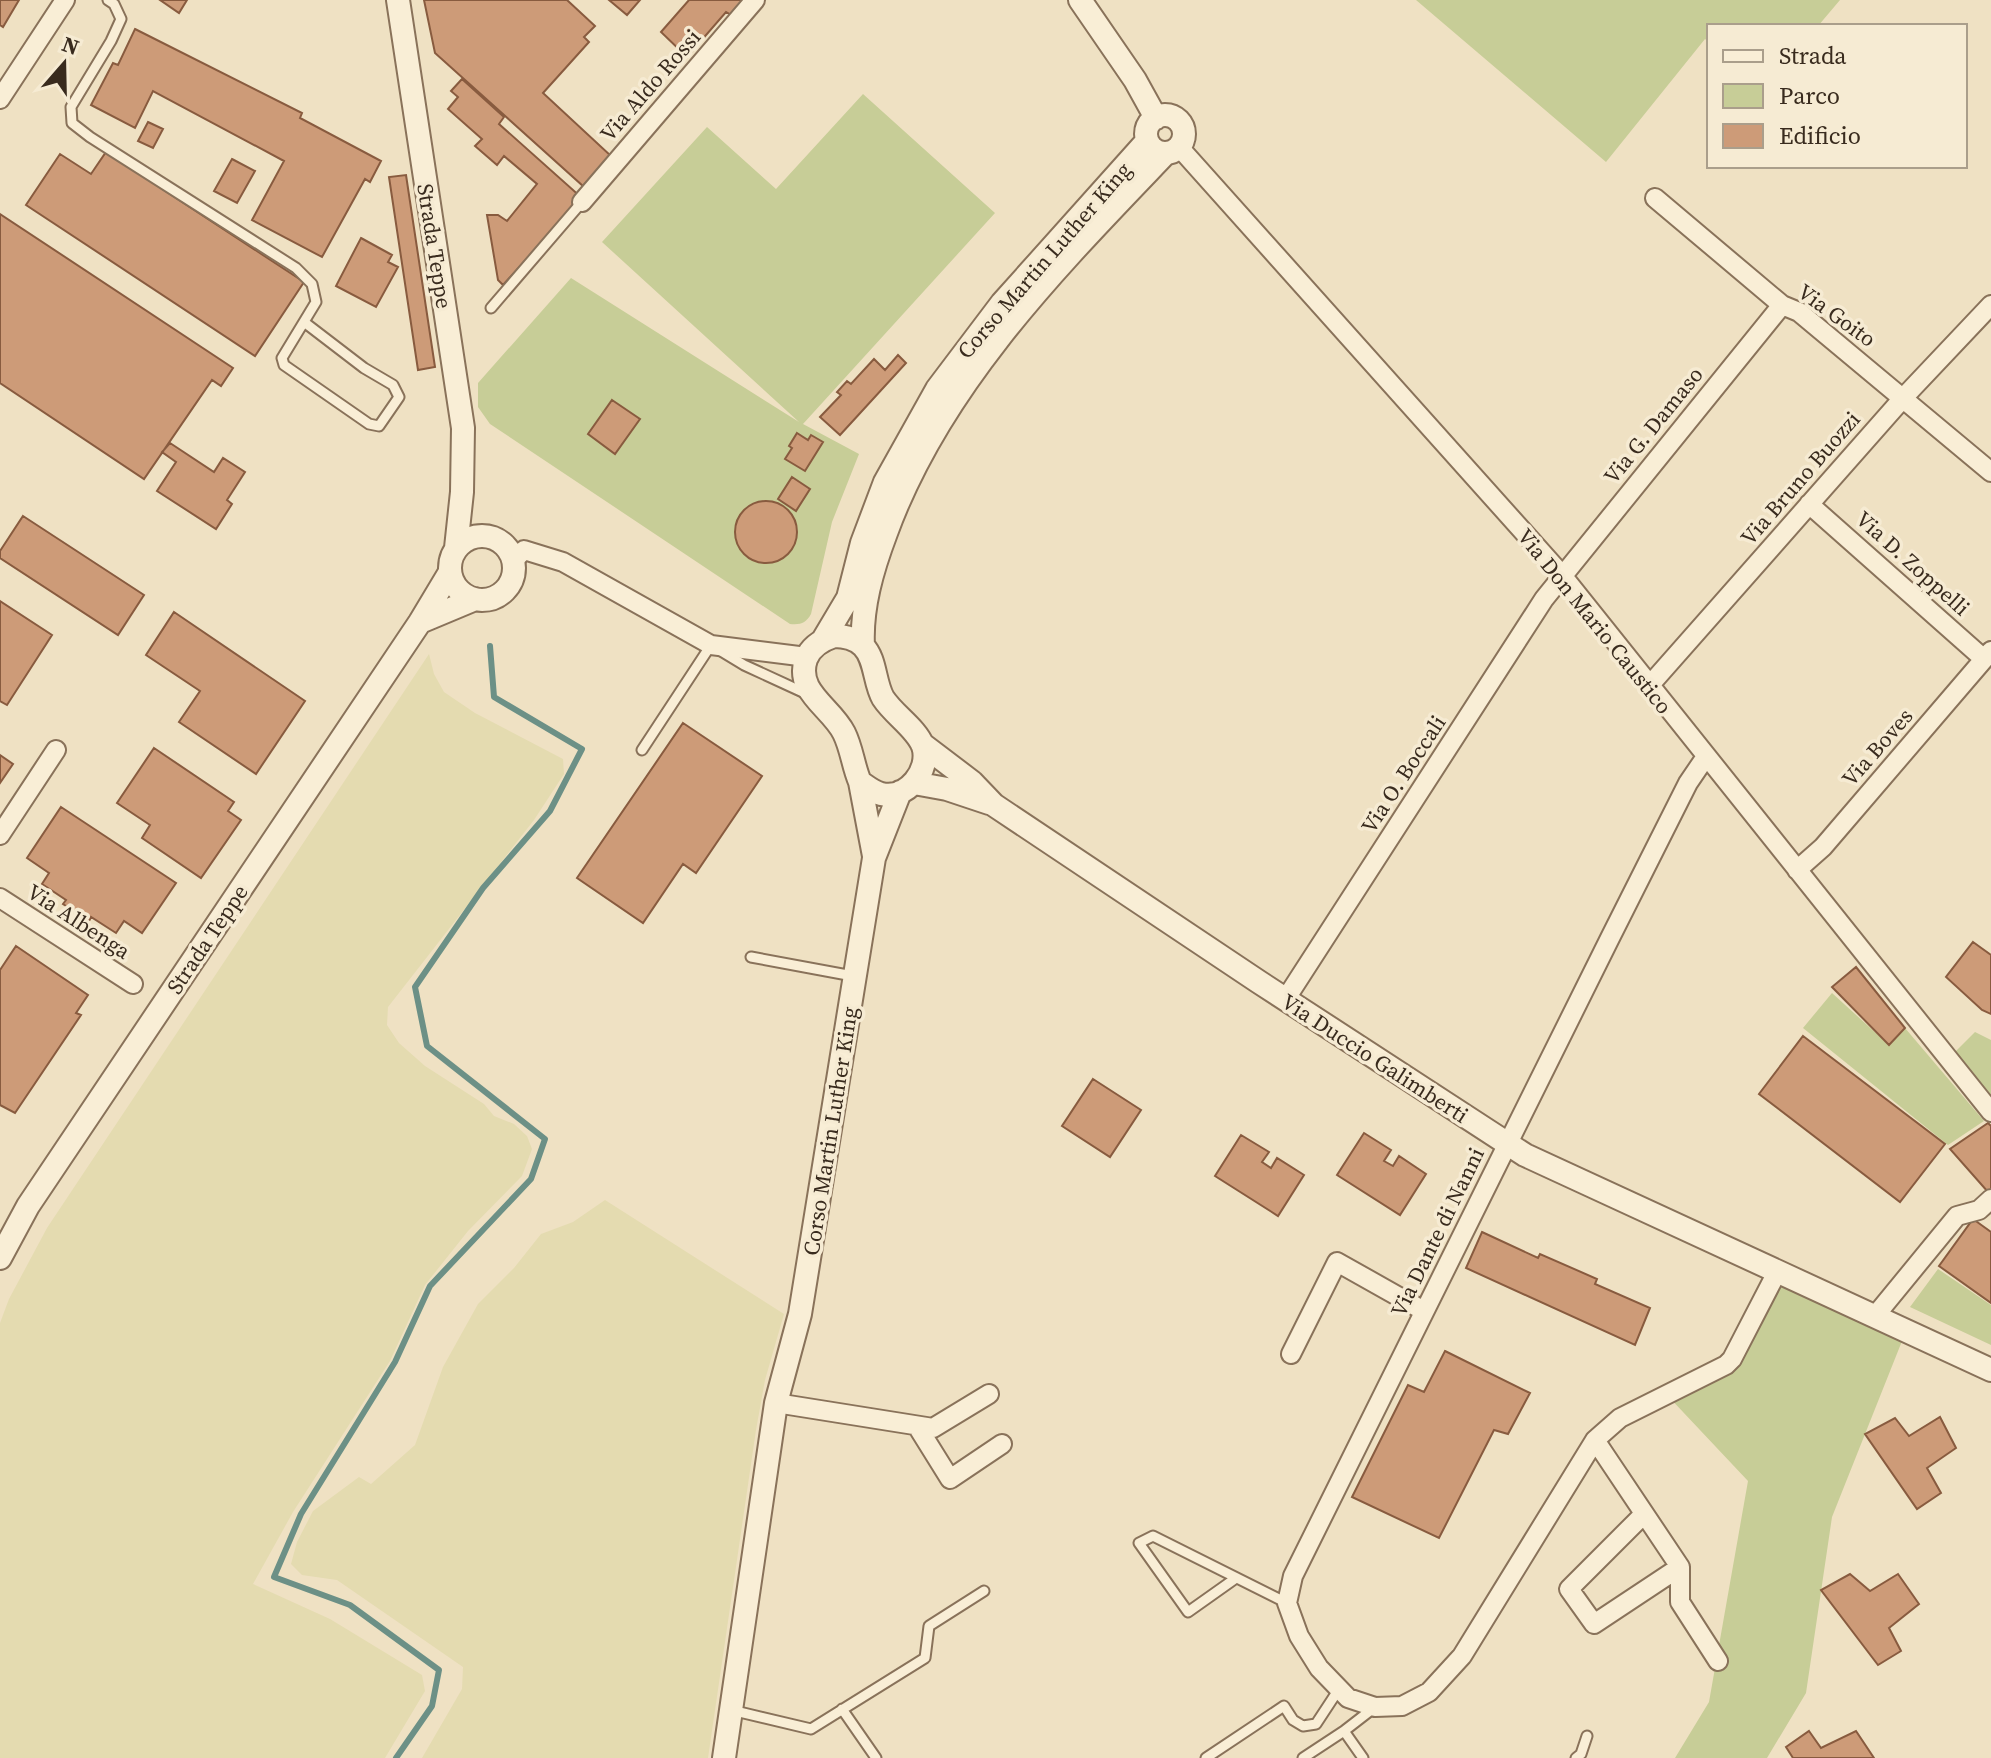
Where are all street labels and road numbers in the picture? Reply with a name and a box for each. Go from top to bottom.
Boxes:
street label: Via Aldo Rossi [593,22,707,148]
street label: Corso Martin Luther King [950,155,1138,365]
street label: Strada Teppe [410,181,460,311]
street label: Via Goito [1792,276,1882,354]
street label: Via G. Damaso [1596,360,1710,490]
street label: Via Bruno Buozzi [1733,405,1867,551]
street label: Via D. Zoppelli [1850,504,1976,622]
street label: Via Don Mario Caustico [1511,522,1679,720]
street label: Via Boves [1835,702,1919,792]
street label: Via O. Boccali [1354,709,1452,839]
street label: Via Albenga [22,876,137,966]
street label: Strada Teppe [159,878,255,1000]
street label: Via Duccio Galimberti [1276,986,1474,1130]
street label: Corso Martin Luther King [796,1004,864,1258]
street label: Via Dante di Nanni [1383,1142,1491,1322]

